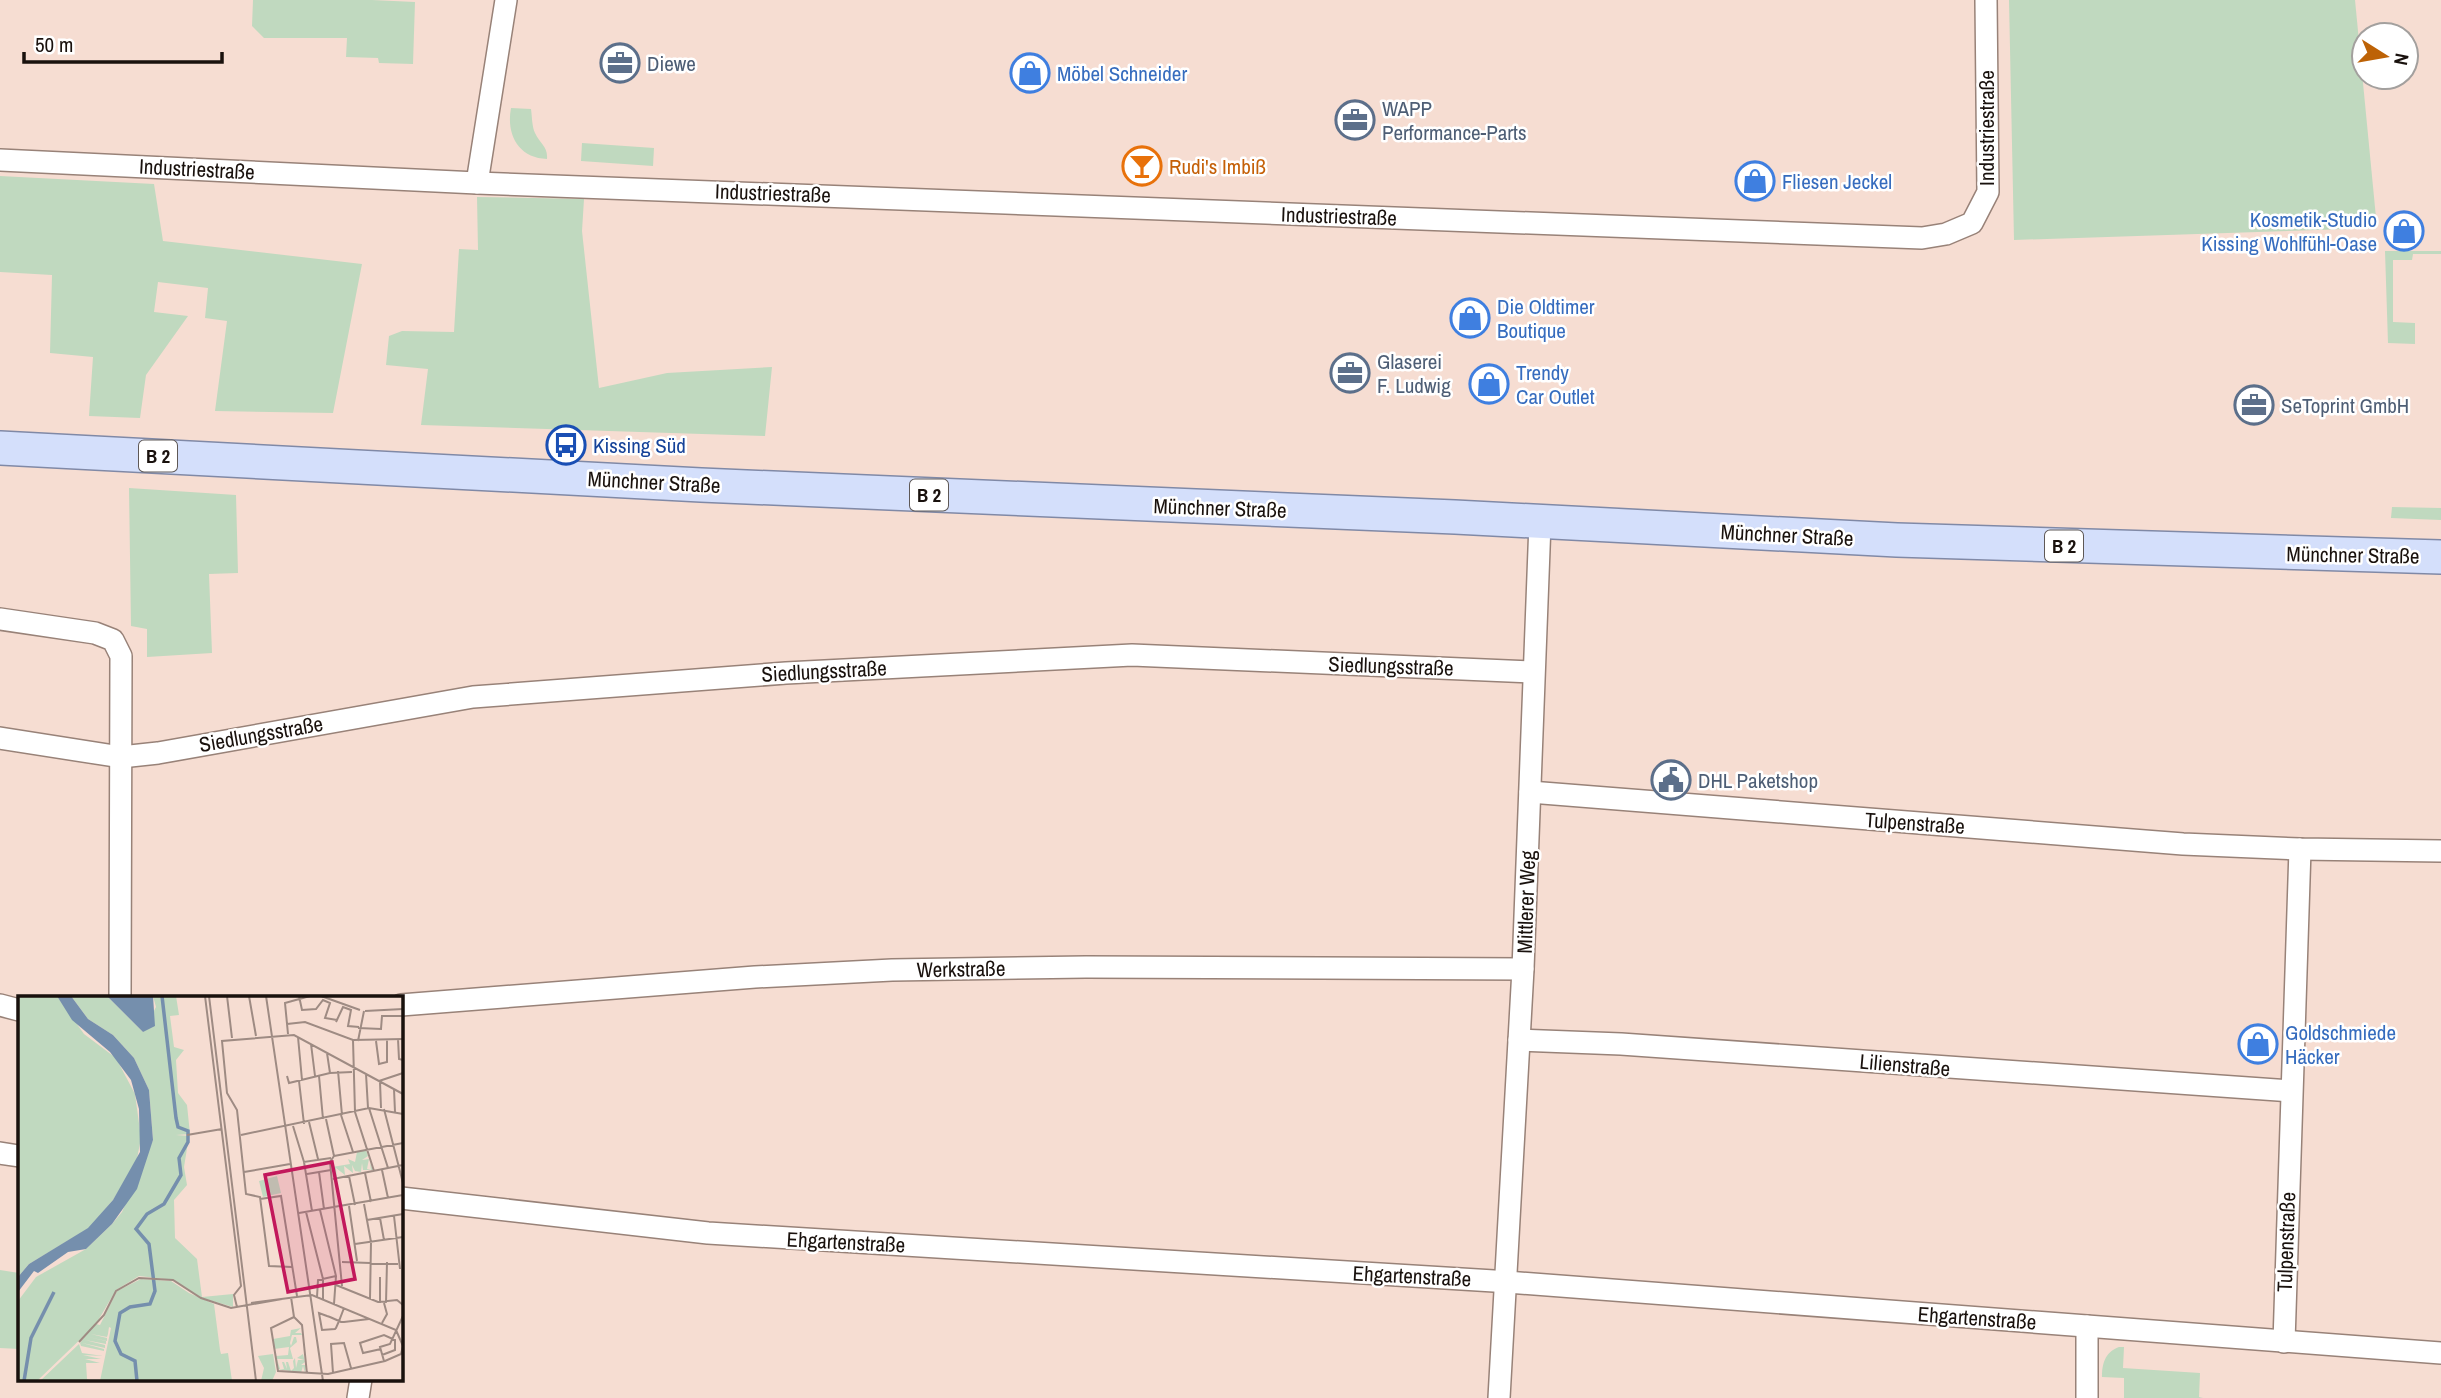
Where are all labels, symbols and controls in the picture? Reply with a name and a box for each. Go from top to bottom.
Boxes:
scale bar [24,21,222,65]
north arrow [2350,21,2420,91]
text: 50 m [35,30,73,59]
office icon: Diewe [599,42,641,84]
place label: Diewe [647,49,696,78]
text: N [2388,51,2416,67]
shop icon: Möbel Schneider [1009,52,1051,94]
place label: Möbel Schneider [1057,59,1187,88]
street label: Industriestraße [1972,70,2001,186]
place label: WAPP Performance-Parts [1382,94,1527,147]
office icon: WAPP Performance-Parts [1334,99,1376,141]
bar icon: Rudi's Imbiß [1121,145,1163,187]
street label: Industriestraße [138,151,256,187]
place label: Rudi's Imbiß [1169,152,1266,181]
shop icon: Fliesen Jeckel [1734,160,1776,202]
place label: Fliesen Jeckel [1782,167,1892,196]
street label: Industriestraße [715,176,831,210]
street label: Industriestraße [1281,199,1397,233]
place label: Kosmetik-Studio Kissing Wohlfühl-Oase [2201,205,2377,258]
shop icon: Kosmetik-Studio Kissing Wohlfühl-Oase [2383,210,2425,252]
place label: Die Oldtimer Boutique [1497,292,1595,345]
shop icon: Die Oldtimer Boutique [1449,297,1491,339]
place label: Glaserei F. Ludwig [1377,347,1451,400]
office icon: Glaserei F. Ludwig [1329,352,1371,394]
place label: Trendy Car Outlet [1516,358,1595,411]
shop icon: Trendy Car Outlet [1468,363,1510,405]
office icon: SeToprint GmbH [2233,384,2275,426]
place label: SeToprint GmbH [2281,391,2409,420]
bus stop icon: Kissing Süd [545,424,587,466]
place label: Kissing Süd [593,431,686,460]
road number: B 2 [139,440,177,471]
street label: Münchner Straße [587,464,721,500]
road number: B 2 [910,480,948,510]
street label: Münchner Straße [1153,491,1287,525]
street label: Münchner Straße [1720,517,1854,553]
road number: B 2 [2045,530,2083,562]
street label: Münchner Straße [2286,539,2420,571]
street label: Siedlungsstraße [1328,649,1454,683]
street label: Siedlungsstraße [761,653,887,689]
street label: Siedlungsstraße [197,709,325,759]
public building icon: DHL Paketshop [1650,759,1692,801]
place label: DHL Paketshop [1698,766,1818,795]
street label: Tulpenstraße [1864,805,1966,841]
street label: Mittlerer Weg [1510,850,1542,954]
street label: Werkstraße [916,954,1006,984]
inset map [18,996,402,1380]
place label: Goldschmiede Häcker [2285,1018,2396,1071]
shop icon: Goldschmiede Häcker [2237,1023,2279,1065]
street label: Lilienstraße [1858,1047,1952,1083]
street label: Tulpenstraße [2270,1192,2302,1292]
street label: Ehgartenstraße [786,1224,906,1260]
street label: Ehgartenstraße [1352,1258,1472,1294]
street label: Ehgartenstraße [1917,1299,2037,1337]

